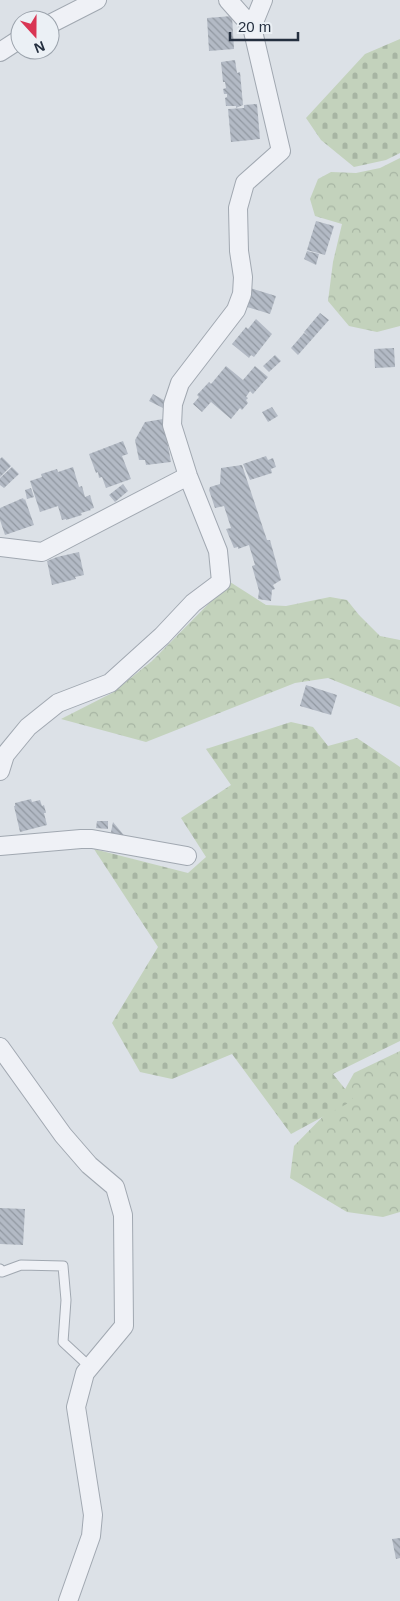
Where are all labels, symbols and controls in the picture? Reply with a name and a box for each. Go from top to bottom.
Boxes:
north arrow [10,10,60,60]
scale bar [230,10,298,42]
text: 20 m [238,18,271,35]
text: N [32,38,47,56]

